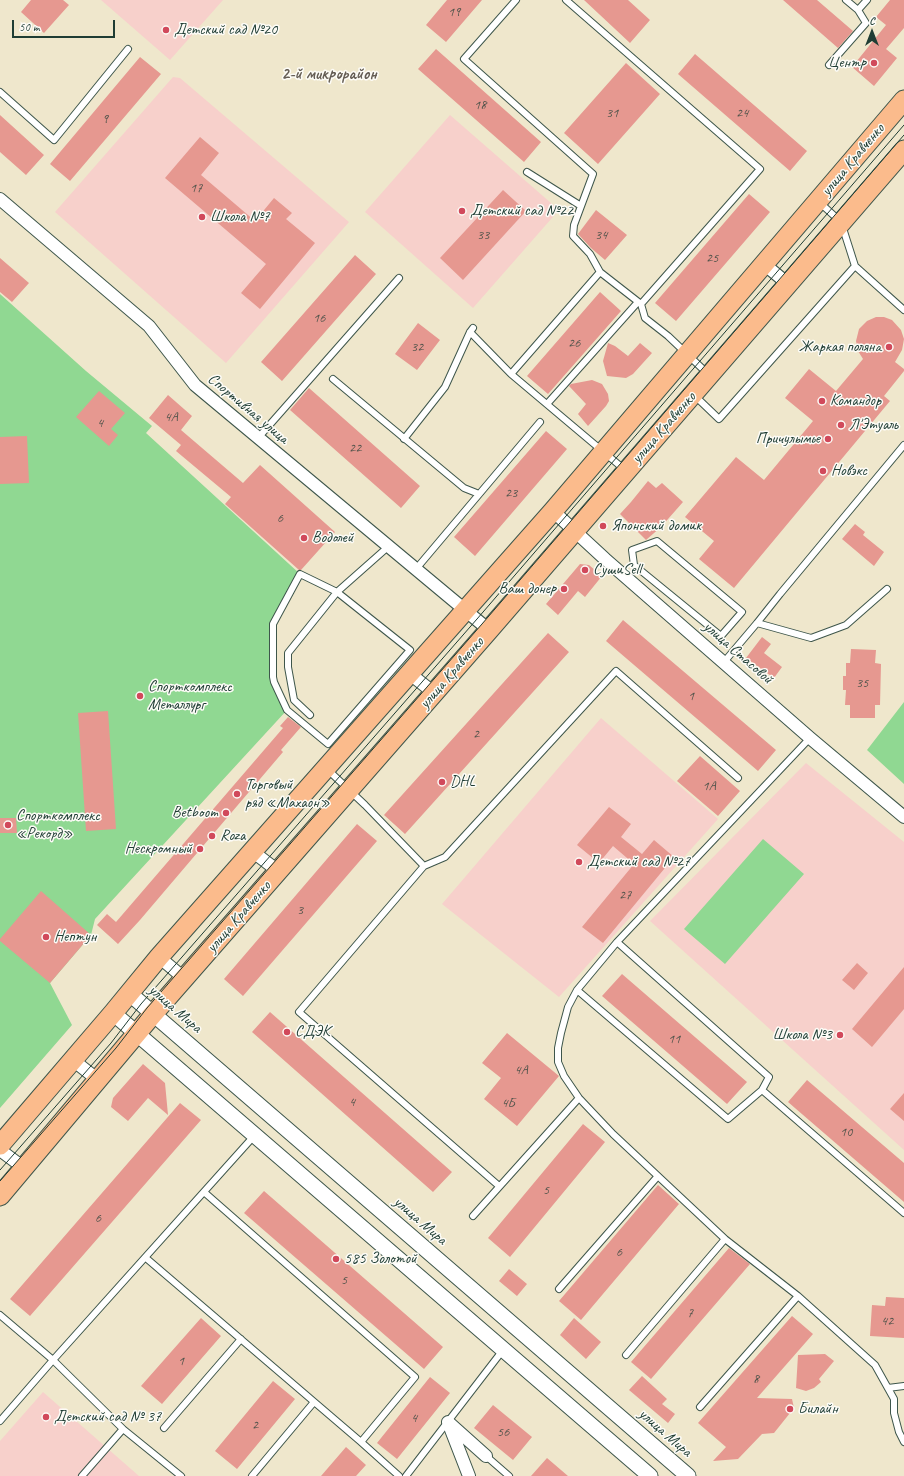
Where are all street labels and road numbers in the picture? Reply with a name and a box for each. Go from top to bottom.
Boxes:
street label: улица Кравченко [817,120,889,200]
street label: Спортивная улица [204,370,292,448]
street label: улица Кравченко [628,388,700,468]
street label: улица Стасовой [699,617,777,689]
street label: улица Кравченко [416,633,488,713]
street label: улица Кравченко [203,877,275,957]
street label: улица Мира [144,981,206,1037]
street label: улица Мира [389,1193,451,1249]
street label: улица Мира [634,1405,696,1461]

